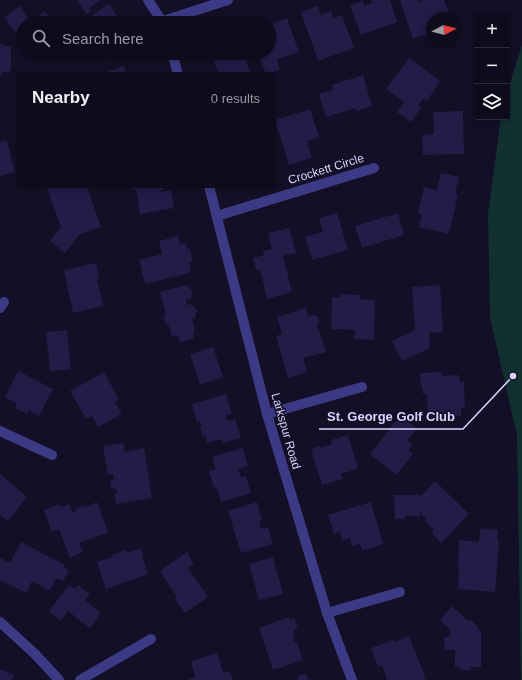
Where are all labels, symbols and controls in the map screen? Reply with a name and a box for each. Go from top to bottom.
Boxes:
north arrow [426,12,462,48]
map controls [474,12,510,120]
button: + [474,12,510,48]
search box [16,16,276,60]
icon: search [30,27,52,49]
text: Search here [62,30,144,47]
button: − [474,48,510,84]
button: layers [474,84,510,120]
text: Nearby [32,88,90,107]
text: 0 results [211,91,260,106]
street label: Crockett Circle [286,151,366,187]
street label: Larkspur Road [268,391,304,471]
callout: St. George Golf Club [319,404,463,429]
text: St. George Golf Club [327,409,455,424]

